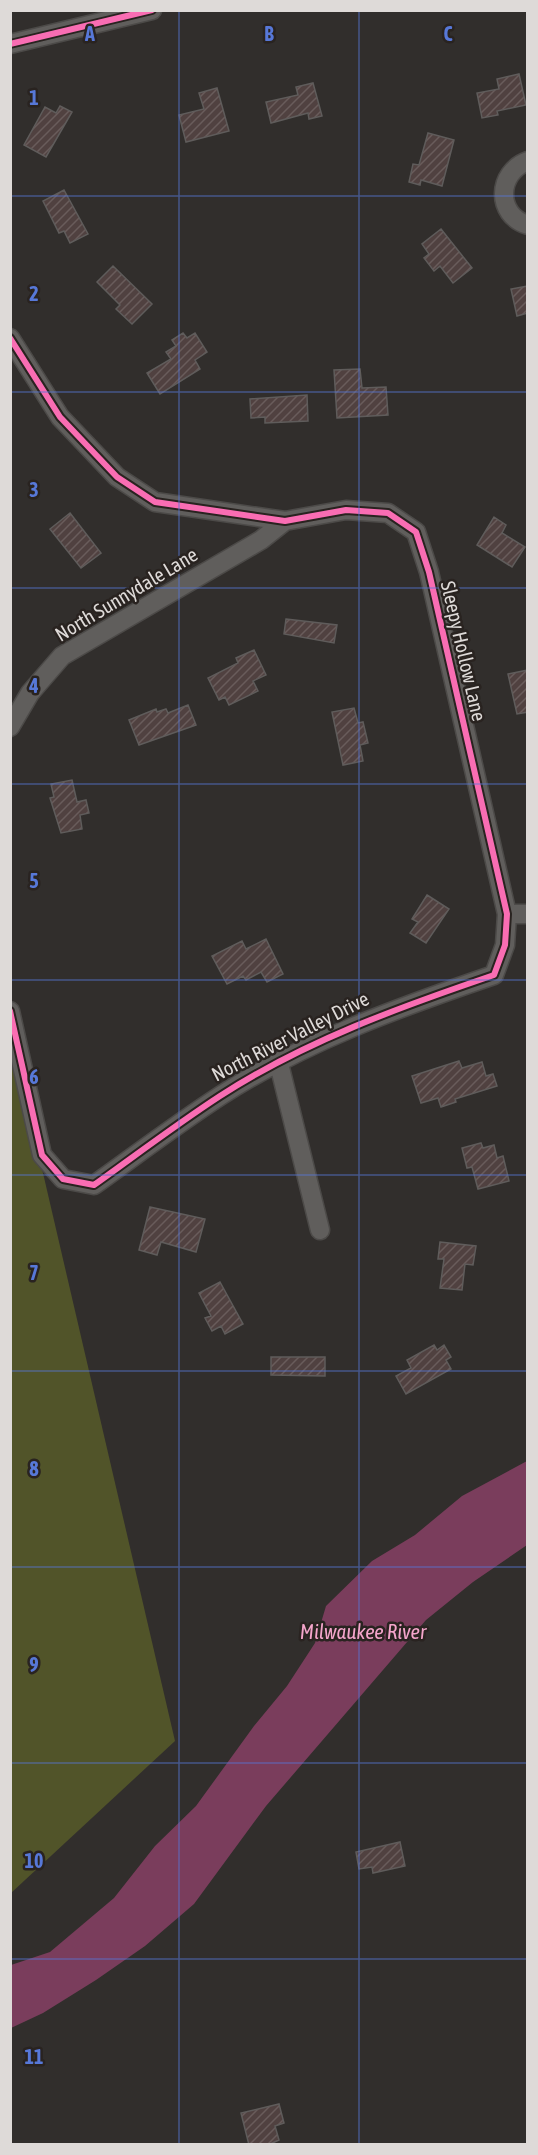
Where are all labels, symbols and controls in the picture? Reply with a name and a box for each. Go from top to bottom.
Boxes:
text: A [84,22,95,45]
text: B [264,22,274,45]
text: C [444,22,453,45]
text: 1 [29,86,39,109]
text: 2 [29,282,39,305]
text: 3 [29,478,39,501]
street label: North Sunnydale Lane [51,542,201,646]
street label: Sleepy Hollow Lane [437,579,491,723]
text: 4 [28,674,39,697]
text: 5 [29,869,39,892]
street label: North River Valley Drive [208,986,372,1086]
text: 6 [29,1065,39,1088]
text: 7 [29,1261,39,1284]
text: 8 [29,1457,39,1480]
water label: Milwaukee River [300,1619,427,1643]
text: 9 [29,1653,39,1676]
text: 10 [25,1849,43,1872]
text: 11 [25,2045,43,2068]

